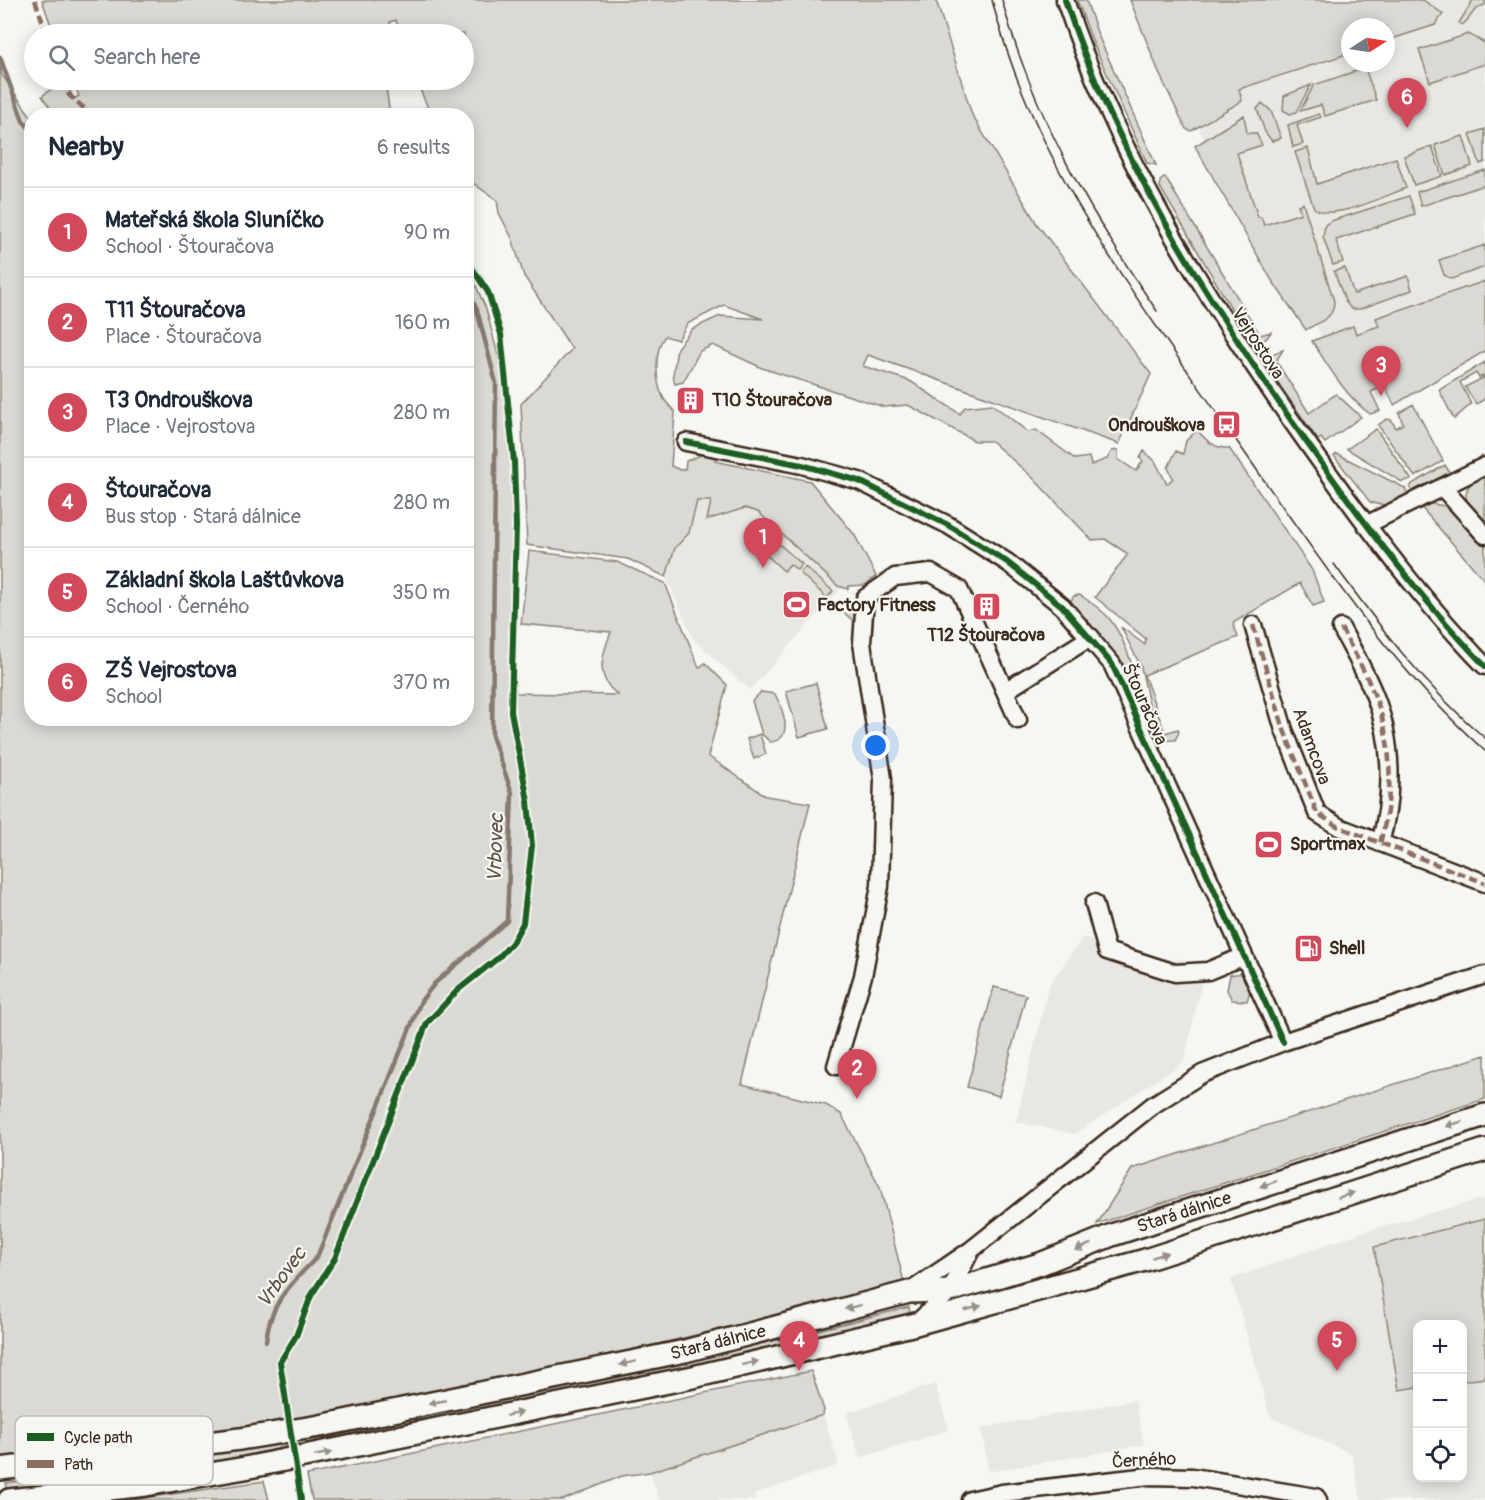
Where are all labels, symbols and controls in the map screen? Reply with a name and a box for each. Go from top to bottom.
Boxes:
north arrow [1341,18,1395,72]
search box [24,24,474,90]
icon: search [45,41,78,74]
text: Search here [93,43,200,71]
pin: 6 [1388,78,1426,128]
text: Nearby [48,131,124,163]
text: 6 results [377,135,450,160]
text: Mateřská škola Sluníčko [105,206,324,234]
text: 1 [64,220,71,245]
text: 90 m [404,220,450,245]
text: School · Štouračova [105,234,274,259]
text: T11 Štouračova [105,296,245,324]
street label: Vejrostova [1226,303,1289,383]
text: 2 [62,310,73,335]
text: 160 m [395,310,450,335]
text: Place · Štouračova [105,324,262,349]
pin: 3 [1362,346,1400,396]
building icon: T10 Štouračova [675,384,707,416]
text: T3 Ondrouškova [105,386,253,414]
place label: T10 Štouračova [711,388,833,412]
text: 3 [62,400,73,425]
text: 280 m [393,400,450,425]
bus stop icon: Ondrouškova [1210,409,1242,441]
text: Place · Vejrostova [105,414,255,439]
place label: Ondrouškova [1108,414,1206,437]
text: Štouračova [105,476,211,504]
text: 4 [62,490,73,515]
text: 280 m [393,490,450,515]
text: Bus stop · Stará dálnice [105,504,301,529]
pin: 1 [744,518,783,568]
text: Základní škola Laštůvkova [105,566,344,594]
text: 5 [62,580,73,605]
text: 350 m [392,580,450,605]
sports icon: Factory Fitness [780,589,812,621]
building icon: T12 Štouračova [970,590,1002,622]
text: School · Černého [105,594,249,619]
place label: Factory Fitness [817,594,937,617]
place label: T12 Štouračova [926,623,1046,647]
text: ZŠ Vejrostova [105,656,237,684]
street label: Štouračova [1116,659,1174,749]
text: 6 [62,670,73,695]
text: 370 m [393,670,450,695]
text: School [105,684,162,709]
street label: Adamcova [1287,705,1336,788]
your location [861,731,890,760]
water label: Vrbovec [482,812,509,883]
sports icon: Sportmax [1253,828,1285,860]
place label: Sportmax [1290,833,1366,856]
fuel station icon: Shell [1292,932,1324,964]
place label: Shell [1329,937,1365,960]
pin: 2 [838,1050,876,1099]
one-way arrow [1445,1120,1463,1129]
one-way arrow [1259,1180,1277,1190]
street label: Stará dálnice [1134,1186,1234,1239]
one-way arrow [1337,1190,1355,1199]
water label: Vrbovec [251,1241,312,1312]
one-way arrow [1074,1243,1092,1252]
one-way arrow [1151,1250,1169,1259]
one-way arrow [844,1303,862,1312]
one-way arrow [964,1303,982,1312]
street label: Stará dálnice [668,1319,768,1365]
map controls [1413,1320,1467,1482]
button: + [1413,1320,1467,1374]
pin: 4 [780,1322,818,1371]
pin: 5 [1318,1322,1356,1371]
one-way arrow [741,1358,759,1368]
one-way arrow [618,1359,637,1368]
button: − [1413,1374,1467,1428]
one-way arrow [427,1398,446,1407]
one-way arrow [505,1409,524,1418]
legend [15,1416,213,1485]
text: Cycle path [64,1428,132,1448]
button: locate [1413,1428,1467,1482]
street label: Černého [1111,1447,1177,1474]
one-way arrow [314,1449,333,1458]
text: Path [64,1455,93,1475]

